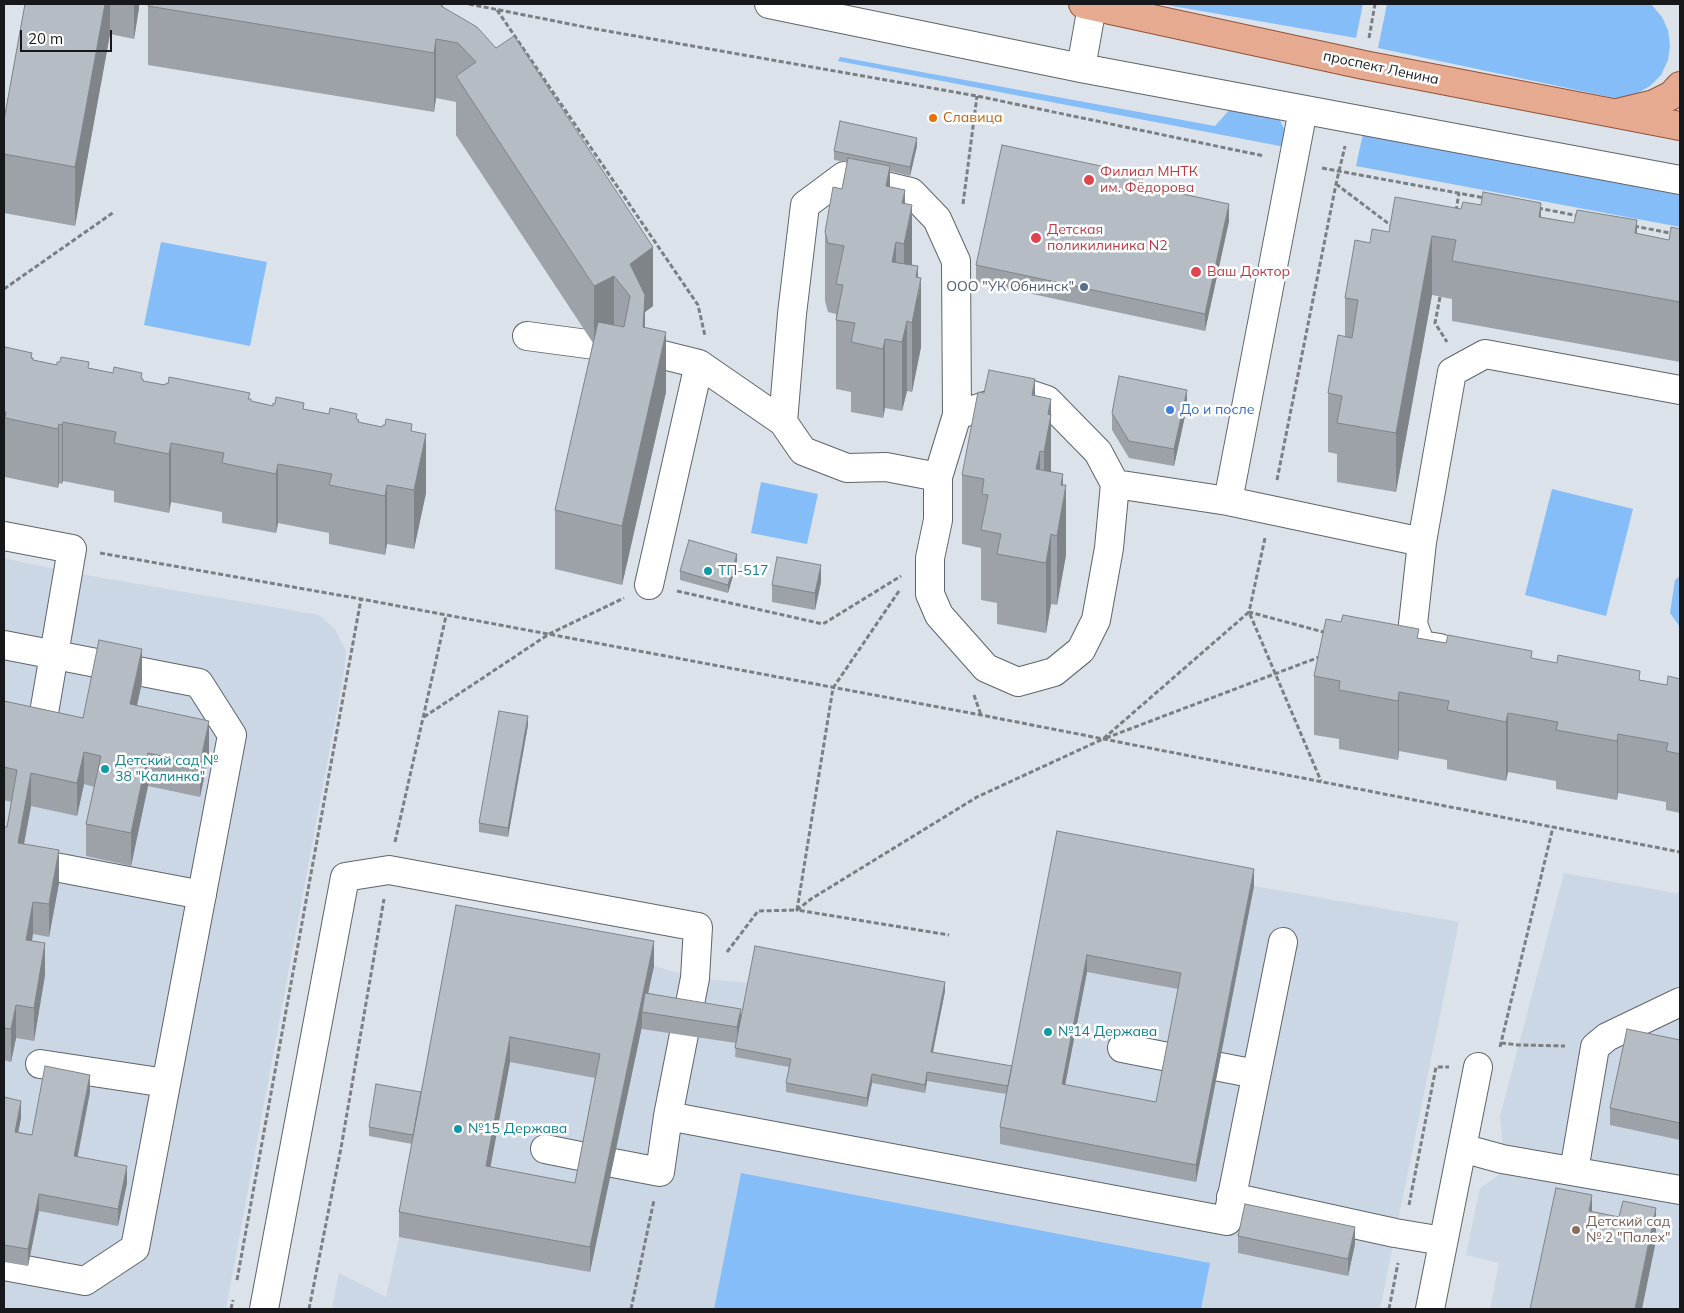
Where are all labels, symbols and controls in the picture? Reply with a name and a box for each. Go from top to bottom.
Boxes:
scale bar [22,20,115,52]
text: 20 m [28,29,63,48]
street label: проспект Ленина [1322,48,1440,88]
place label: Славица [943,110,1003,126]
marker: Славица [927,112,939,124]
place label: Филиал МНТК им. Фёдорова [1100,164,1198,196]
marker: Филиал МНТК им. Фёдорова [1082,173,1096,187]
place label: Детская поликилиника N2 [1047,222,1168,254]
marker: Детская поликилиника N2 [1029,231,1043,245]
place label: Ваш Доктор [1207,264,1290,280]
marker: Ваш Доктор [1189,265,1203,279]
place label: ООО "УК Обнинск" [946,279,1074,295]
marker: ООО "УК Обнинск" [1078,281,1090,293]
place label: До и после [1180,402,1255,418]
marker: До и после [1164,404,1176,416]
place label: ТП-517 [718,563,768,579]
marker: ТП-517 [702,565,714,577]
place label: Детский сад № 38 "Калинка" [115,753,218,786]
marker: Детский сад № 38 "Калинка" [99,763,111,775]
place label: №14 Держава [1058,1024,1157,1040]
marker: №14 Держава [1042,1026,1054,1038]
place label: №15 Держава [468,1121,567,1137]
marker: №15 Держава [452,1123,464,1135]
place label: Детский сад № 2 "Палех" [1586,1214,1671,1246]
marker: Детский сад № 2 "Палех" [1570,1224,1582,1236]

